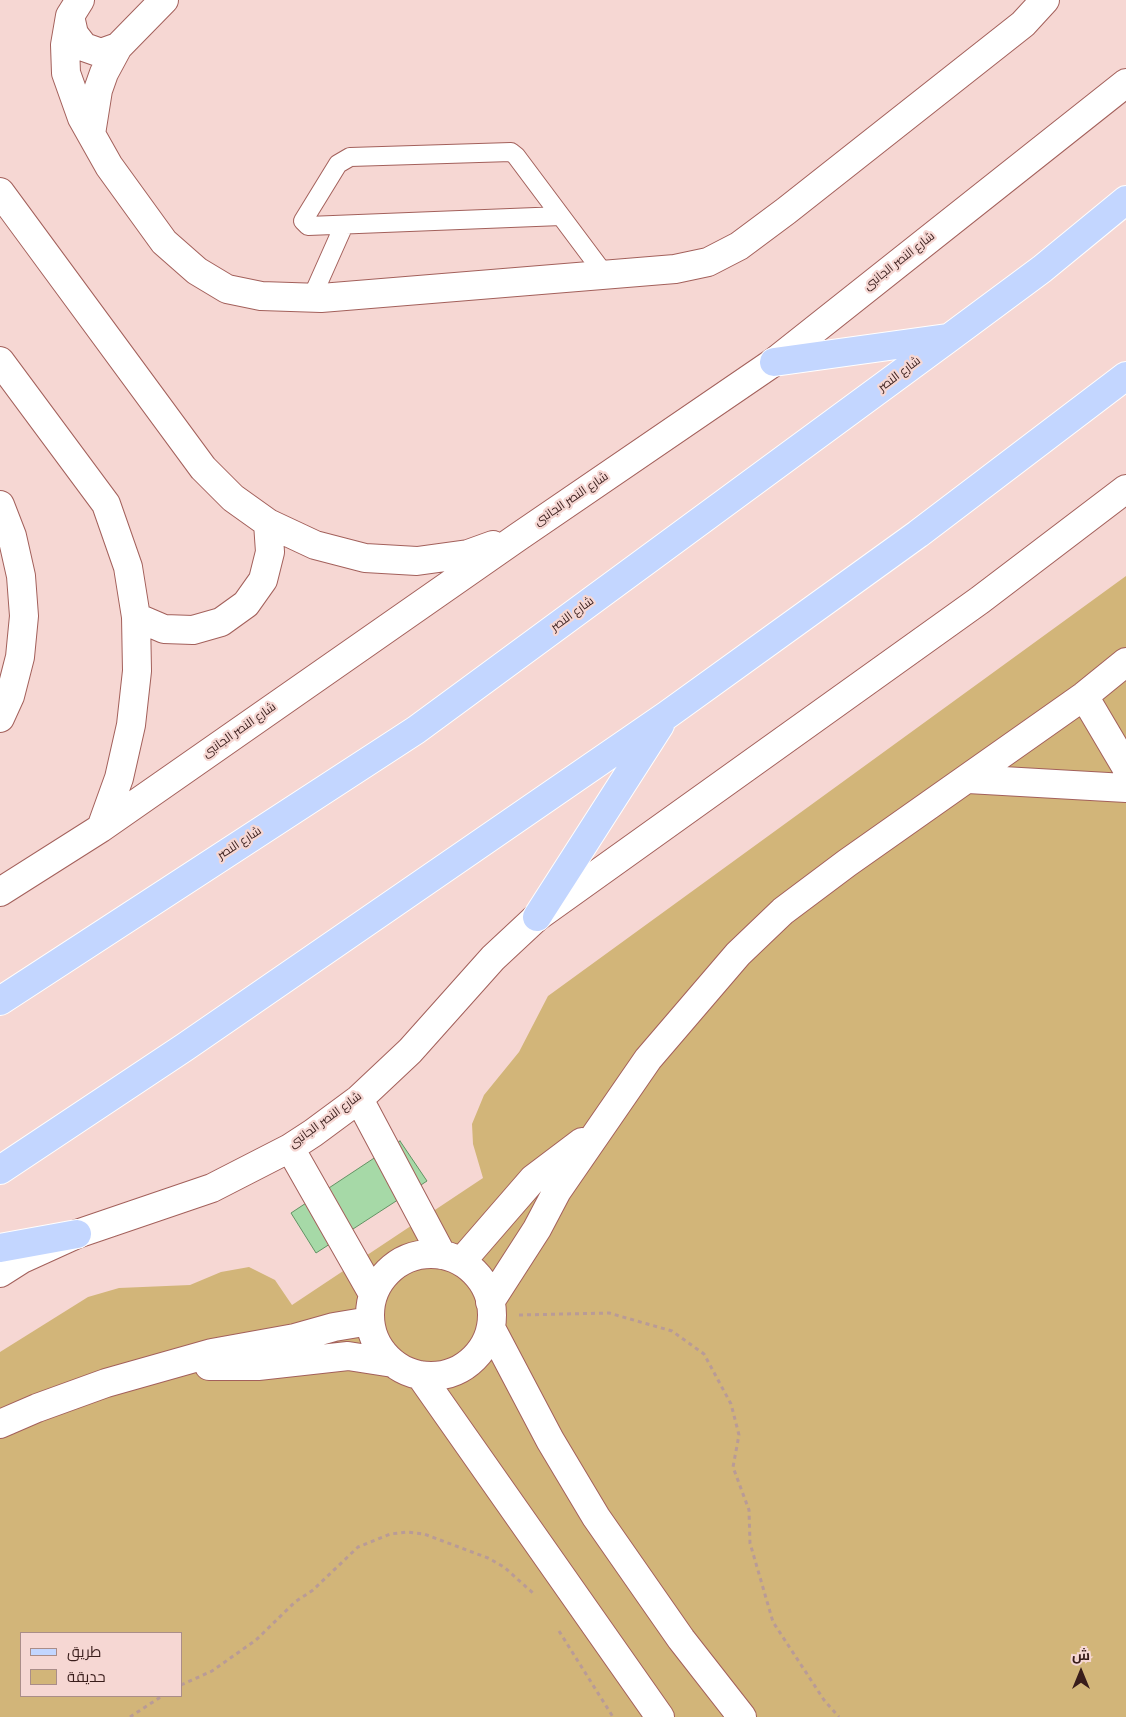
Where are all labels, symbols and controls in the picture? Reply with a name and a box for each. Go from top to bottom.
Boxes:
street label: شارع النصر الجانبى [862,230,938,294]
street label: شارع النصر [876,354,924,396]
street label: شارع النصر الجانبى [532,470,612,530]
street label: شارع النصر [549,595,597,635]
street label: شارع النصر الجانبى [201,700,279,762]
street label: شارع النصر [215,824,265,864]
street label: شارع النصر الجانبى [287,1090,365,1152]
legend [20,1632,182,1697]
text: طريق [67,1644,101,1663]
north arrow [1056,1647,1106,1697]
text: ش [1072,1648,1090,1665]
text: حديقة [67,1669,106,1688]

